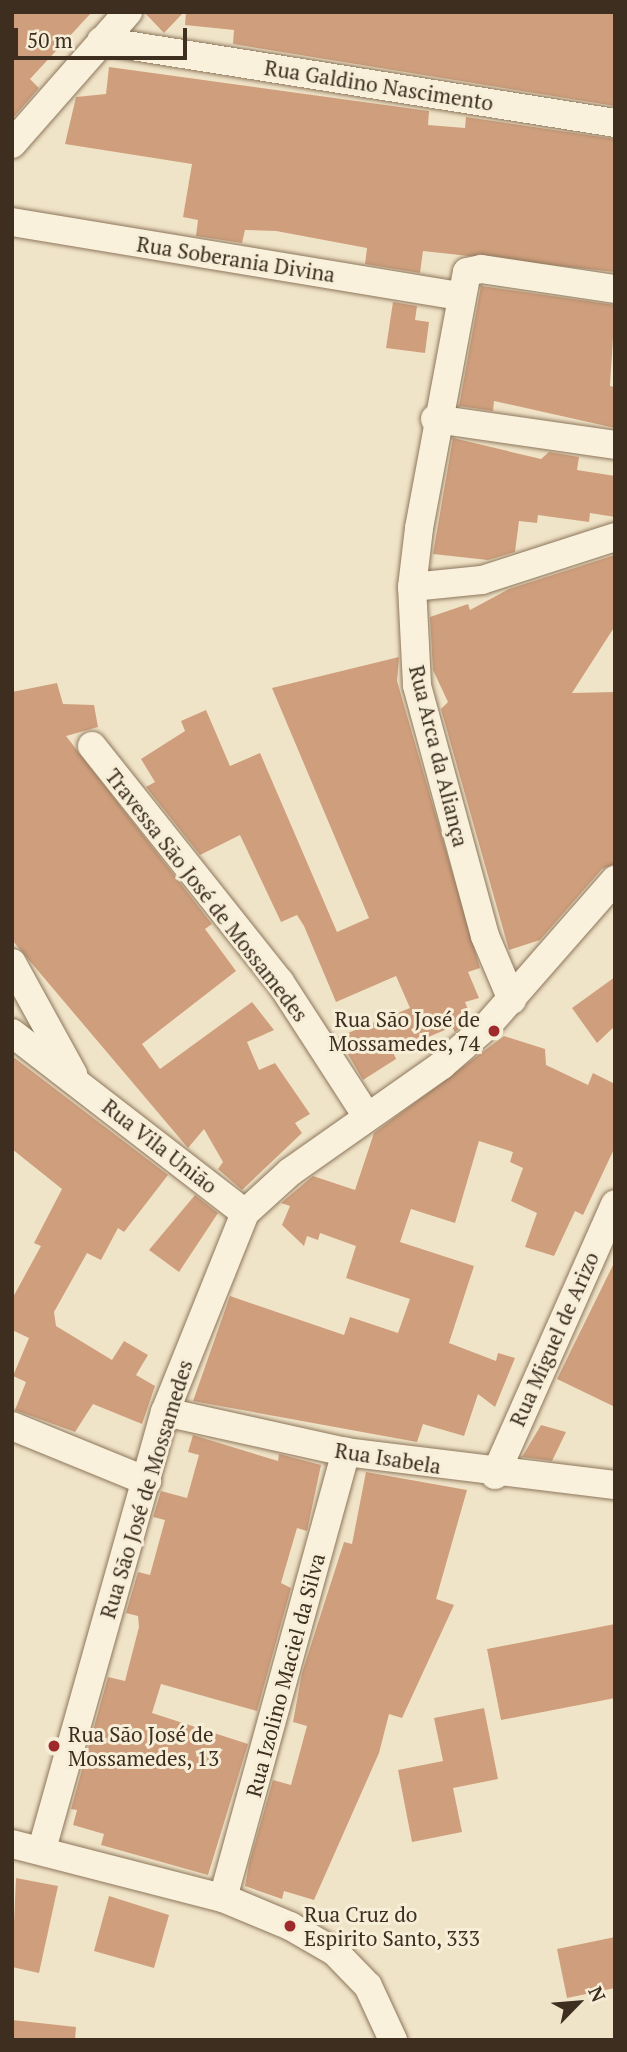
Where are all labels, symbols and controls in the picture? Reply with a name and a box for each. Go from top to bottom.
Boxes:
scale bar [18,14,191,58]
text: 50 m [27,26,73,54]
street label: Rua Galdino Nascimento [263,54,495,116]
street label: Rua Soberania Divina [135,231,337,287]
street label: Rua Arca da Aliança [404,662,474,850]
street label: Travessa São José de Mossamedes [100,764,314,1026]
place label: Rua São José de Mossamedes, 74 [328,1006,480,1056]
marker: Rua São José de Mossamedes, 74 [486,1023,502,1039]
street label: Rua Vila União [97,1093,223,1199]
street label: Rua Miguel de Arizo [504,1248,604,1430]
street label: Rua São José de Mossamedes [95,1357,197,1621]
street label: Rua Isabela [333,1437,443,1479]
street label: Rua Izolino Maciel da Silva [240,1550,330,1800]
place label: Rua São José de Mossamedes, 13 [68,1721,220,1771]
marker: Rua São José de Mossamedes, 13 [46,1738,62,1754]
place label: Rua Cruz do Espirito Santo, 333 [304,1901,481,1951]
marker: Rua Cruz do Espirito Santo, 333 [282,1918,298,1934]
north arrow [543,1968,613,2038]
text: N [583,1982,612,2006]

